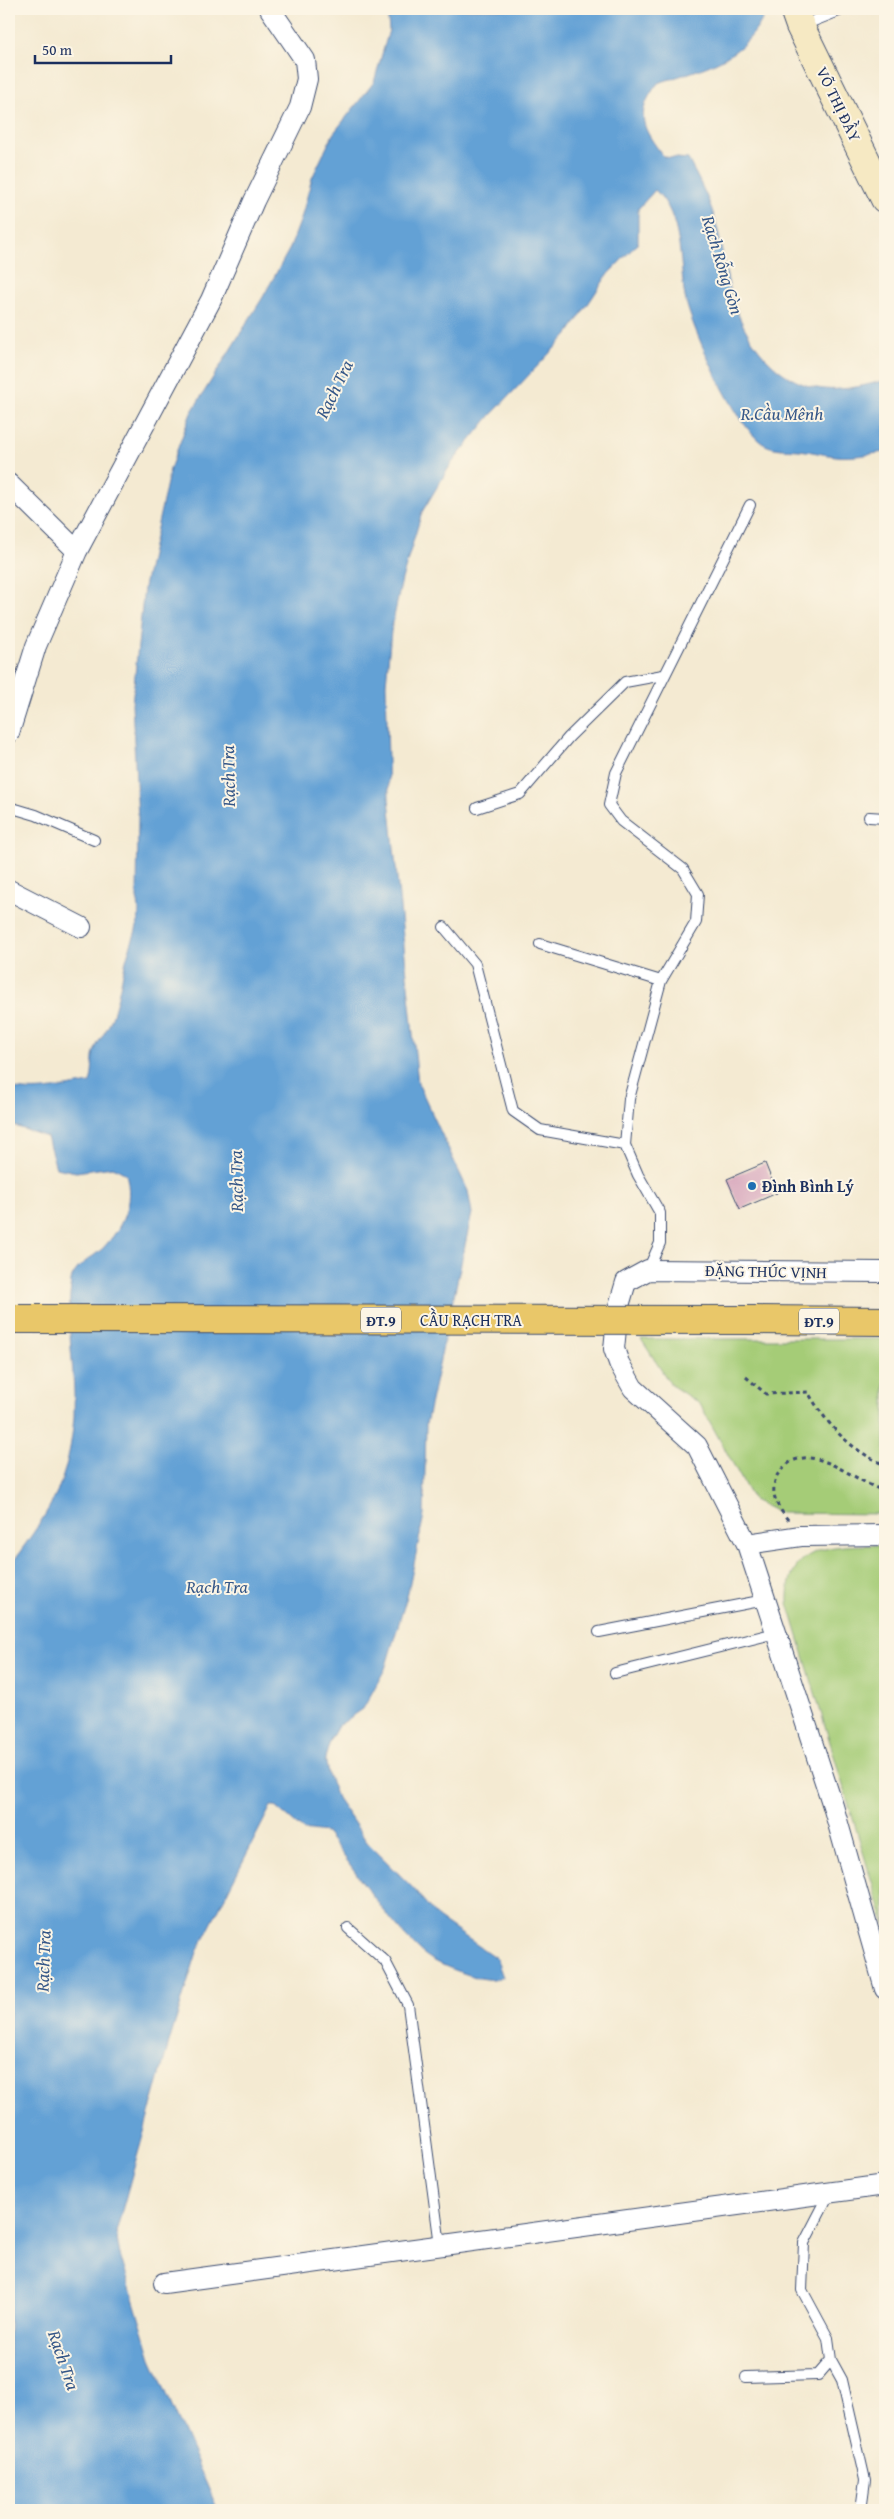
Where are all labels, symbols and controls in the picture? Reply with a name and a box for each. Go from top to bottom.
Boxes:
scale bar [35,32,171,64]
text: 50 m [42,39,73,60]
street label: VÕ THỊ ĐẦY [811,62,869,146]
water label: Rạch Rỗng Gòn [695,211,751,318]
water label: Rạch Tra [308,355,360,423]
water label: R.Cầu Mênh [740,400,823,427]
water label: Rạch Tra [214,744,242,808]
water label: Rạch Tra [222,1149,250,1213]
place label: Đình Bình Lý [762,1174,854,1198]
marker: Đình Bình Lý [746,1180,758,1192]
street label: ĐẶNG THÚC VỊNH [705,1258,827,1284]
street label: CẦU RẠCH TRA [420,1307,522,1332]
road number: ĐT.9 [361,1308,401,1332]
road number: ĐT.9 [799,1308,839,1334]
water label: Rạch Tra [185,1573,249,1600]
water label: Rạch Tra [28,1929,58,1993]
water label: Rạch Tra [41,2326,87,2394]

